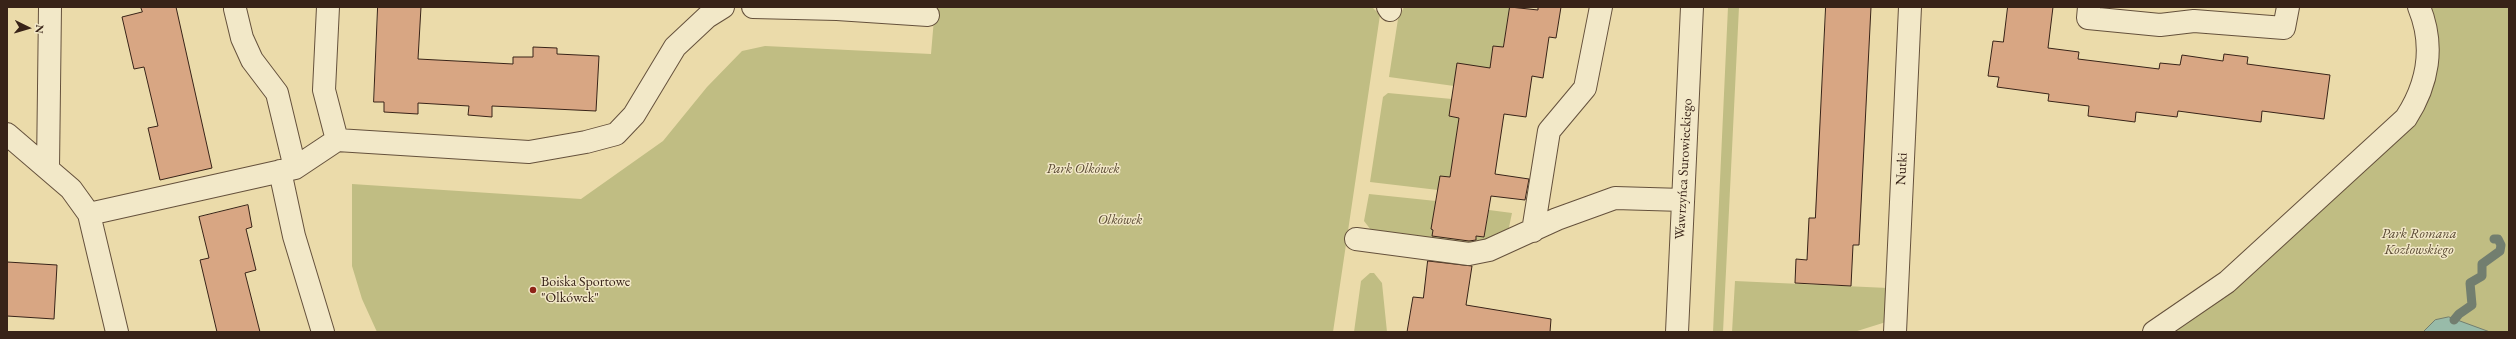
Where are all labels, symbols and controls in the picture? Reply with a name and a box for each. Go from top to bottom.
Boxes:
north arrow [8,8,48,48]
text: N [33,24,47,34]
street label: Wawrzyńca Surowieckiego [1672,98,1696,240]
street label: Nutki [1893,152,1911,186]
park label: Park Olkówek [1046,161,1120,177]
park label: Olkówek [1098,212,1142,228]
park label: Park Romana Kozłowskiego [2381,226,2457,258]
place label: Boiska Sportowe "Olkówek" [541,274,630,306]
marker: Boiska Sportowe "Olkówek" [528,285,538,295]

